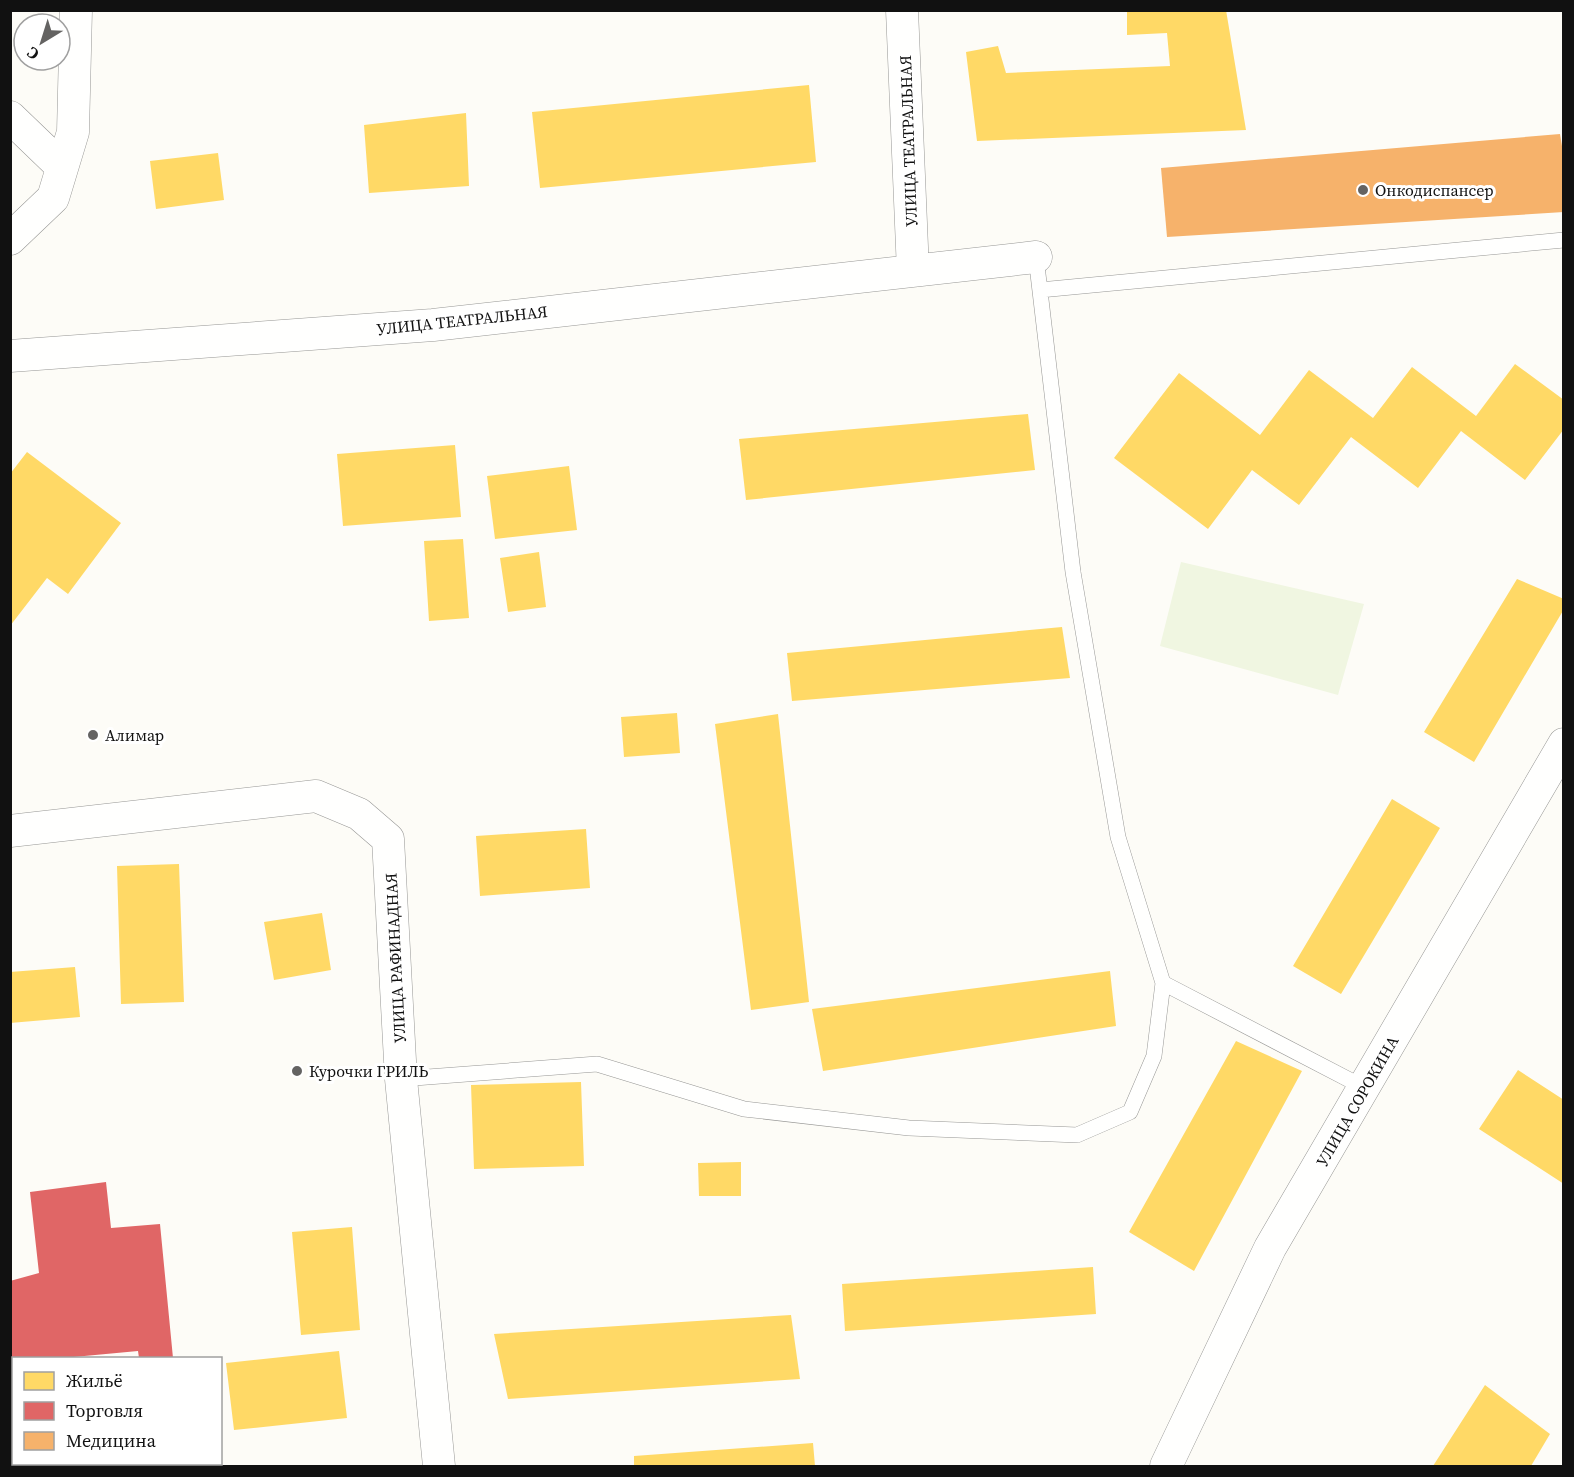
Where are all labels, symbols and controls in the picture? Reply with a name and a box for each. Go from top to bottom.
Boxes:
north arrow [12,12,72,72]
text: С [22,42,43,66]
street label: УЛИЦА ТЕАТРАЛЬНАЯ [894,55,922,227]
place label: Онкодиспансер [1375,179,1494,201]
marker: Онкодиспансер [1356,183,1370,197]
street label: УЛИЦА ТЕАТРАЛЬНАЯ [376,300,548,340]
place label: Алимар [105,724,164,746]
marker: Алимар [86,728,100,742]
street label: УЛИЦА РАФИНАДНАЯ [380,872,410,1044]
street label: УЛИЦА СОРОКИНА [1311,1031,1404,1170]
place label: Курочки ГРИЛЬ [309,1060,429,1082]
marker: Курочки ГРИЛЬ [290,1064,304,1078]
legend [12,1357,222,1465]
text: Жильё [66,1368,123,1393]
text: Торговля [66,1398,143,1423]
text: Медицина [66,1428,157,1453]

